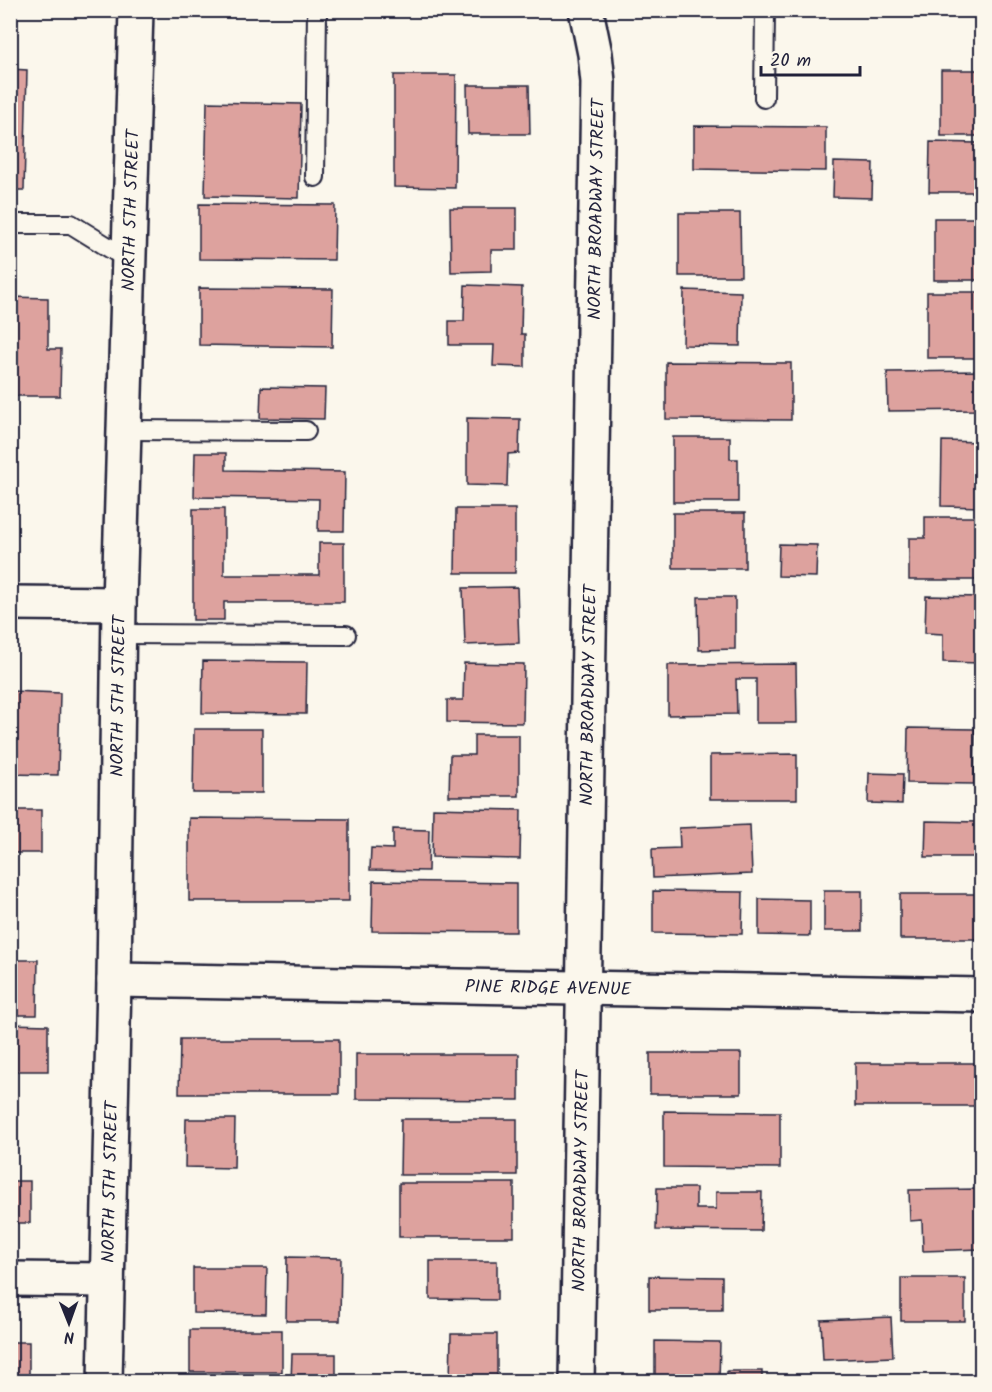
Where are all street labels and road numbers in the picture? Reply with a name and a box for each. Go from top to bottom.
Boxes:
street label: NORTH BROADWAY STREET [581,97,614,320]
street label: NORTH 5TH STREET [115,128,149,292]
street label: NORTH BROADWAY STREET [573,583,606,806]
street label: NORTH 5TH STREET [104,614,135,777]
street label: PINE RIDGE AVENUE [464,973,632,1005]
street label: NORTH BROADWAY STREET [565,1069,598,1292]
street label: NORTH 5TH STREET [95,1100,127,1263]

